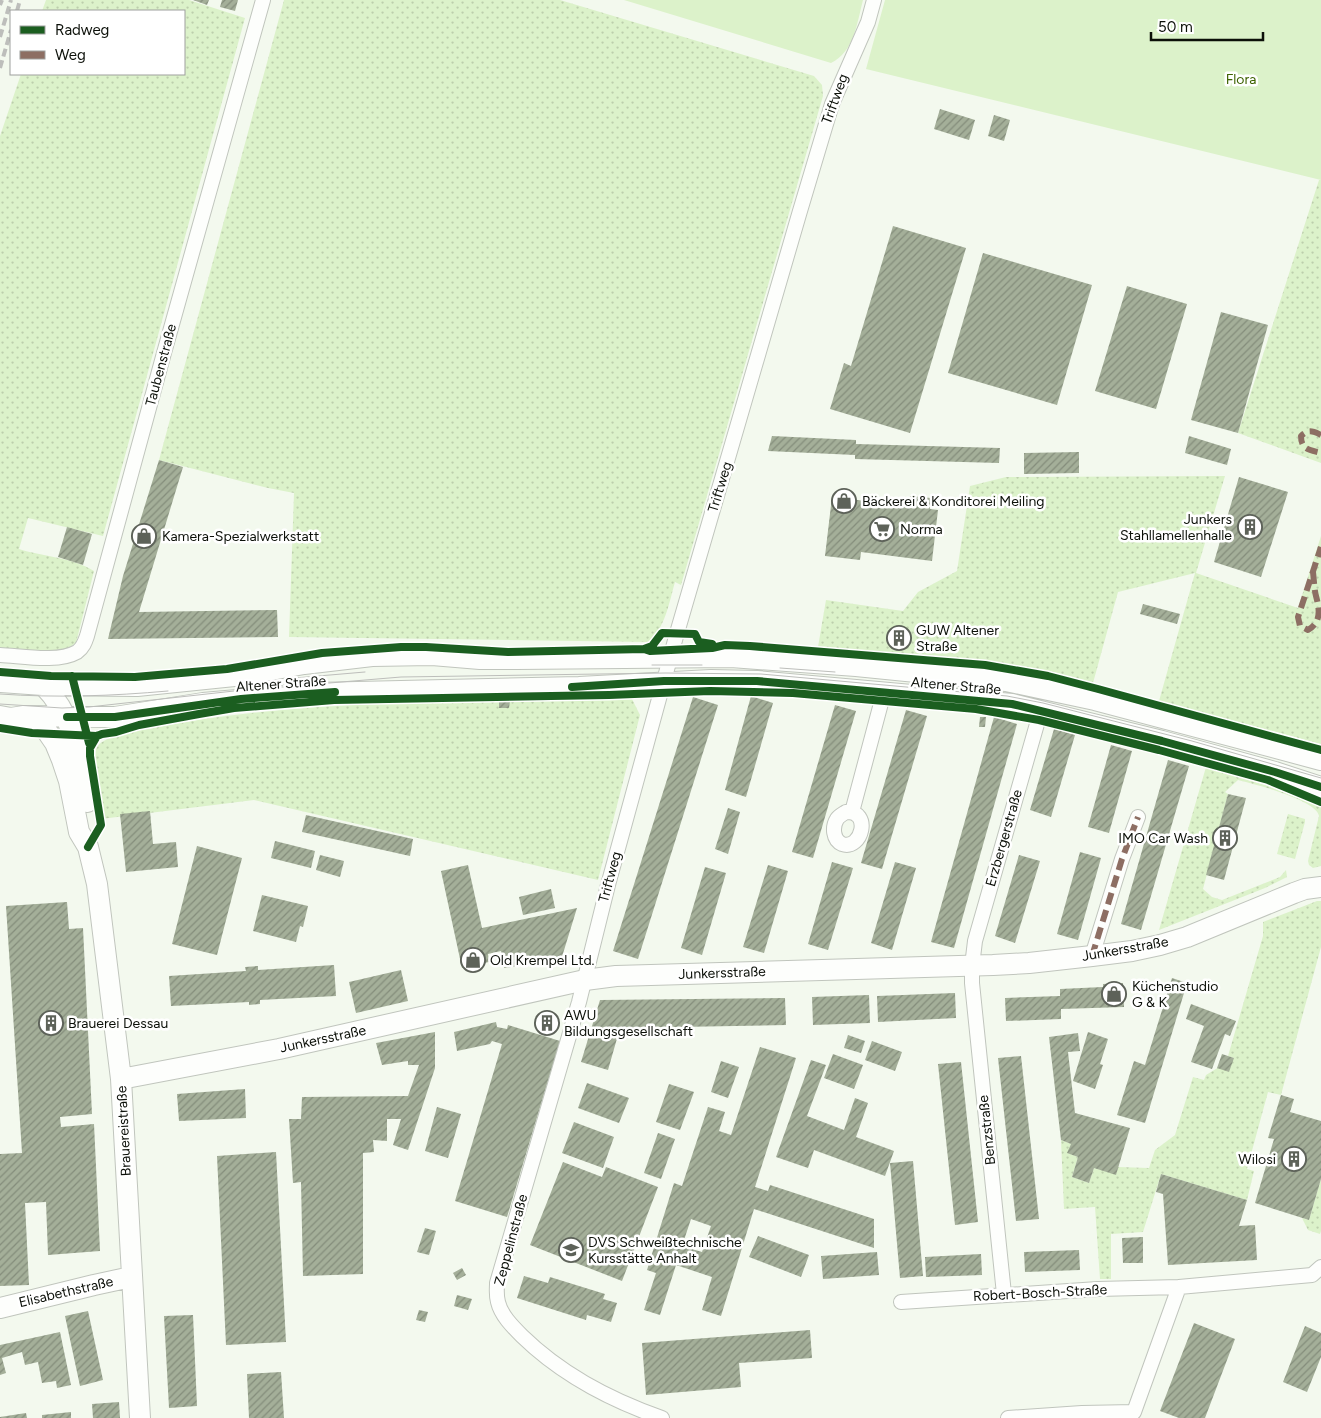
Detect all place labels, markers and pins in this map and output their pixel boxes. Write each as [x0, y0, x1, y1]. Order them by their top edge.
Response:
shop icon: Bäckerei & Konditorei Meiling [831, 488, 857, 514]
place label: Bäckerei & Konditorei Meiling [862, 493, 1044, 510]
place label: Junkers Stahllamellenhalle [1120, 511, 1232, 544]
building icon: Junkers Stahllamellenhalle [1237, 514, 1263, 540]
supermarket icon: Norma [869, 516, 895, 542]
place label: Norma [900, 521, 943, 538]
shop icon: Kamera-Spezialwerkstatt [131, 523, 157, 549]
place label: Kamera-Spezialwerkstatt [162, 528, 319, 545]
place label: GUW Altener Straße [916, 622, 999, 655]
building icon: GUW Altener Straße [886, 625, 912, 651]
building icon: IMO Car Wash [1212, 825, 1238, 851]
place label: IMO Car Wash [1118, 830, 1208, 847]
shop icon: Old Krempel Ltd. [460, 947, 486, 973]
place label: Old Krempel Ltd. [490, 952, 595, 969]
place label: Küchenstudio G & K [1132, 978, 1218, 1011]
shop icon: Küchenstudio G & K [1101, 981, 1127, 1007]
place label: AWU Bildungsgesellschaft [564, 1007, 693, 1040]
building icon: Brauerei Dessau [38, 1010, 64, 1036]
building icon: AWU Bildungsgesellschaft [534, 1010, 560, 1036]
place label: Brauerei Dessau [68, 1015, 168, 1032]
building icon: Wilosi [1281, 1146, 1307, 1172]
place label: Wilosi [1238, 1151, 1276, 1168]
place label: DVS Schweißtechnische Kursstätte Anhalt [588, 1234, 742, 1267]
school or university icon: DVS Schweißtechnische Kursstätte Anhalt [558, 1237, 584, 1263]

